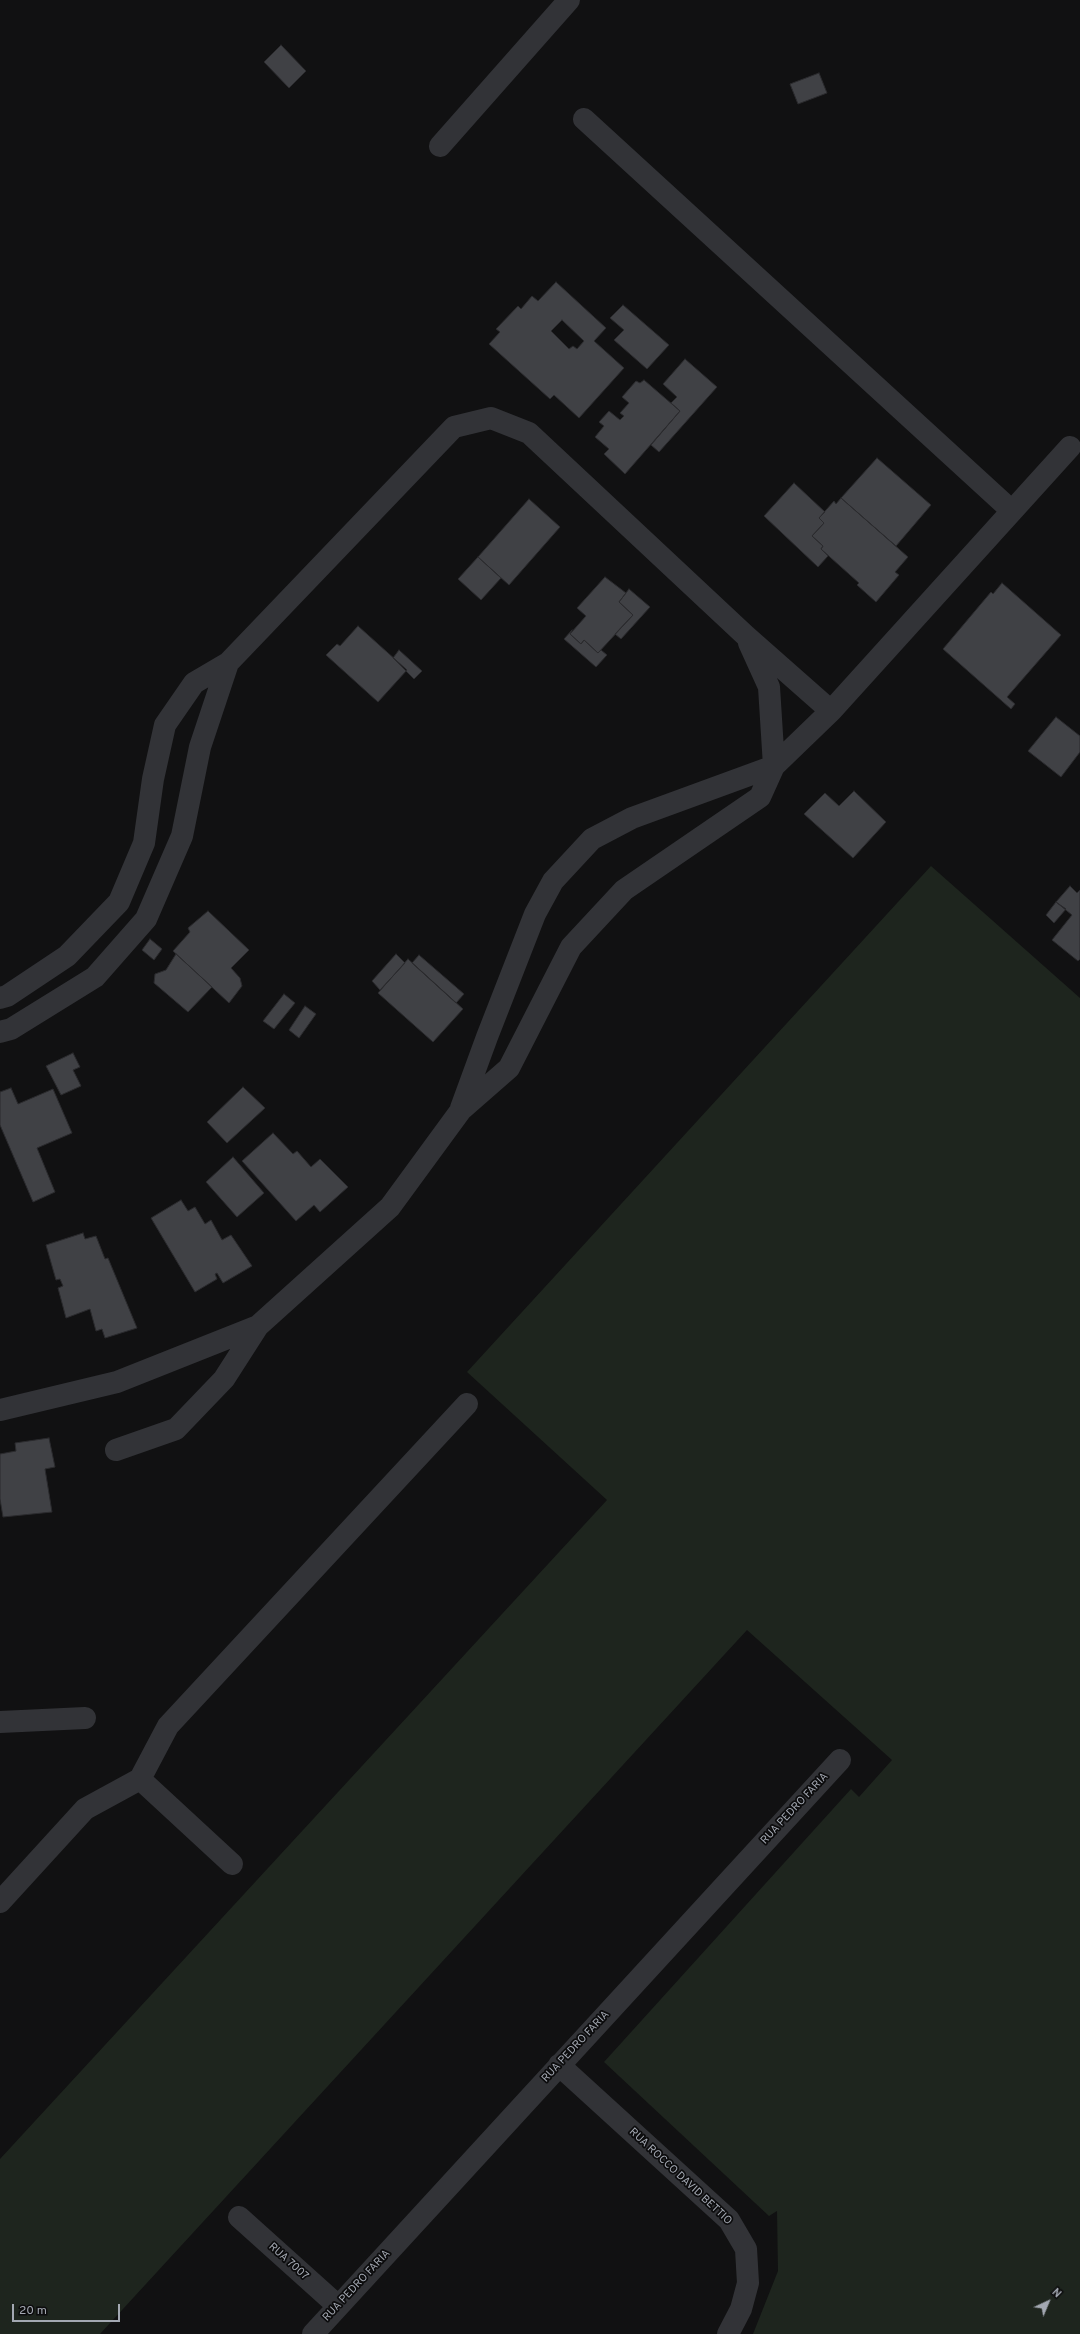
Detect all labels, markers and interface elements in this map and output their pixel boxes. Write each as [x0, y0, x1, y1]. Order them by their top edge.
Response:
street label: RUA PEDRO FARIA [759, 1771, 831, 1847]
street label: RUA PEDRO FARIA [540, 2009, 612, 2085]
street label: RUA ROCCO DAVID BETTIO [626, 2126, 734, 2228]
street label: RUA 7007 [265, 2241, 311, 2283]
street label: RUA PEDRO FARIA [321, 2248, 393, 2324]
north arrow [1028, 2282, 1068, 2322]
text: N [1049, 2286, 1064, 2301]
scale bar [14, 2296, 122, 2322]
text: 20 m [19, 2303, 47, 2319]

